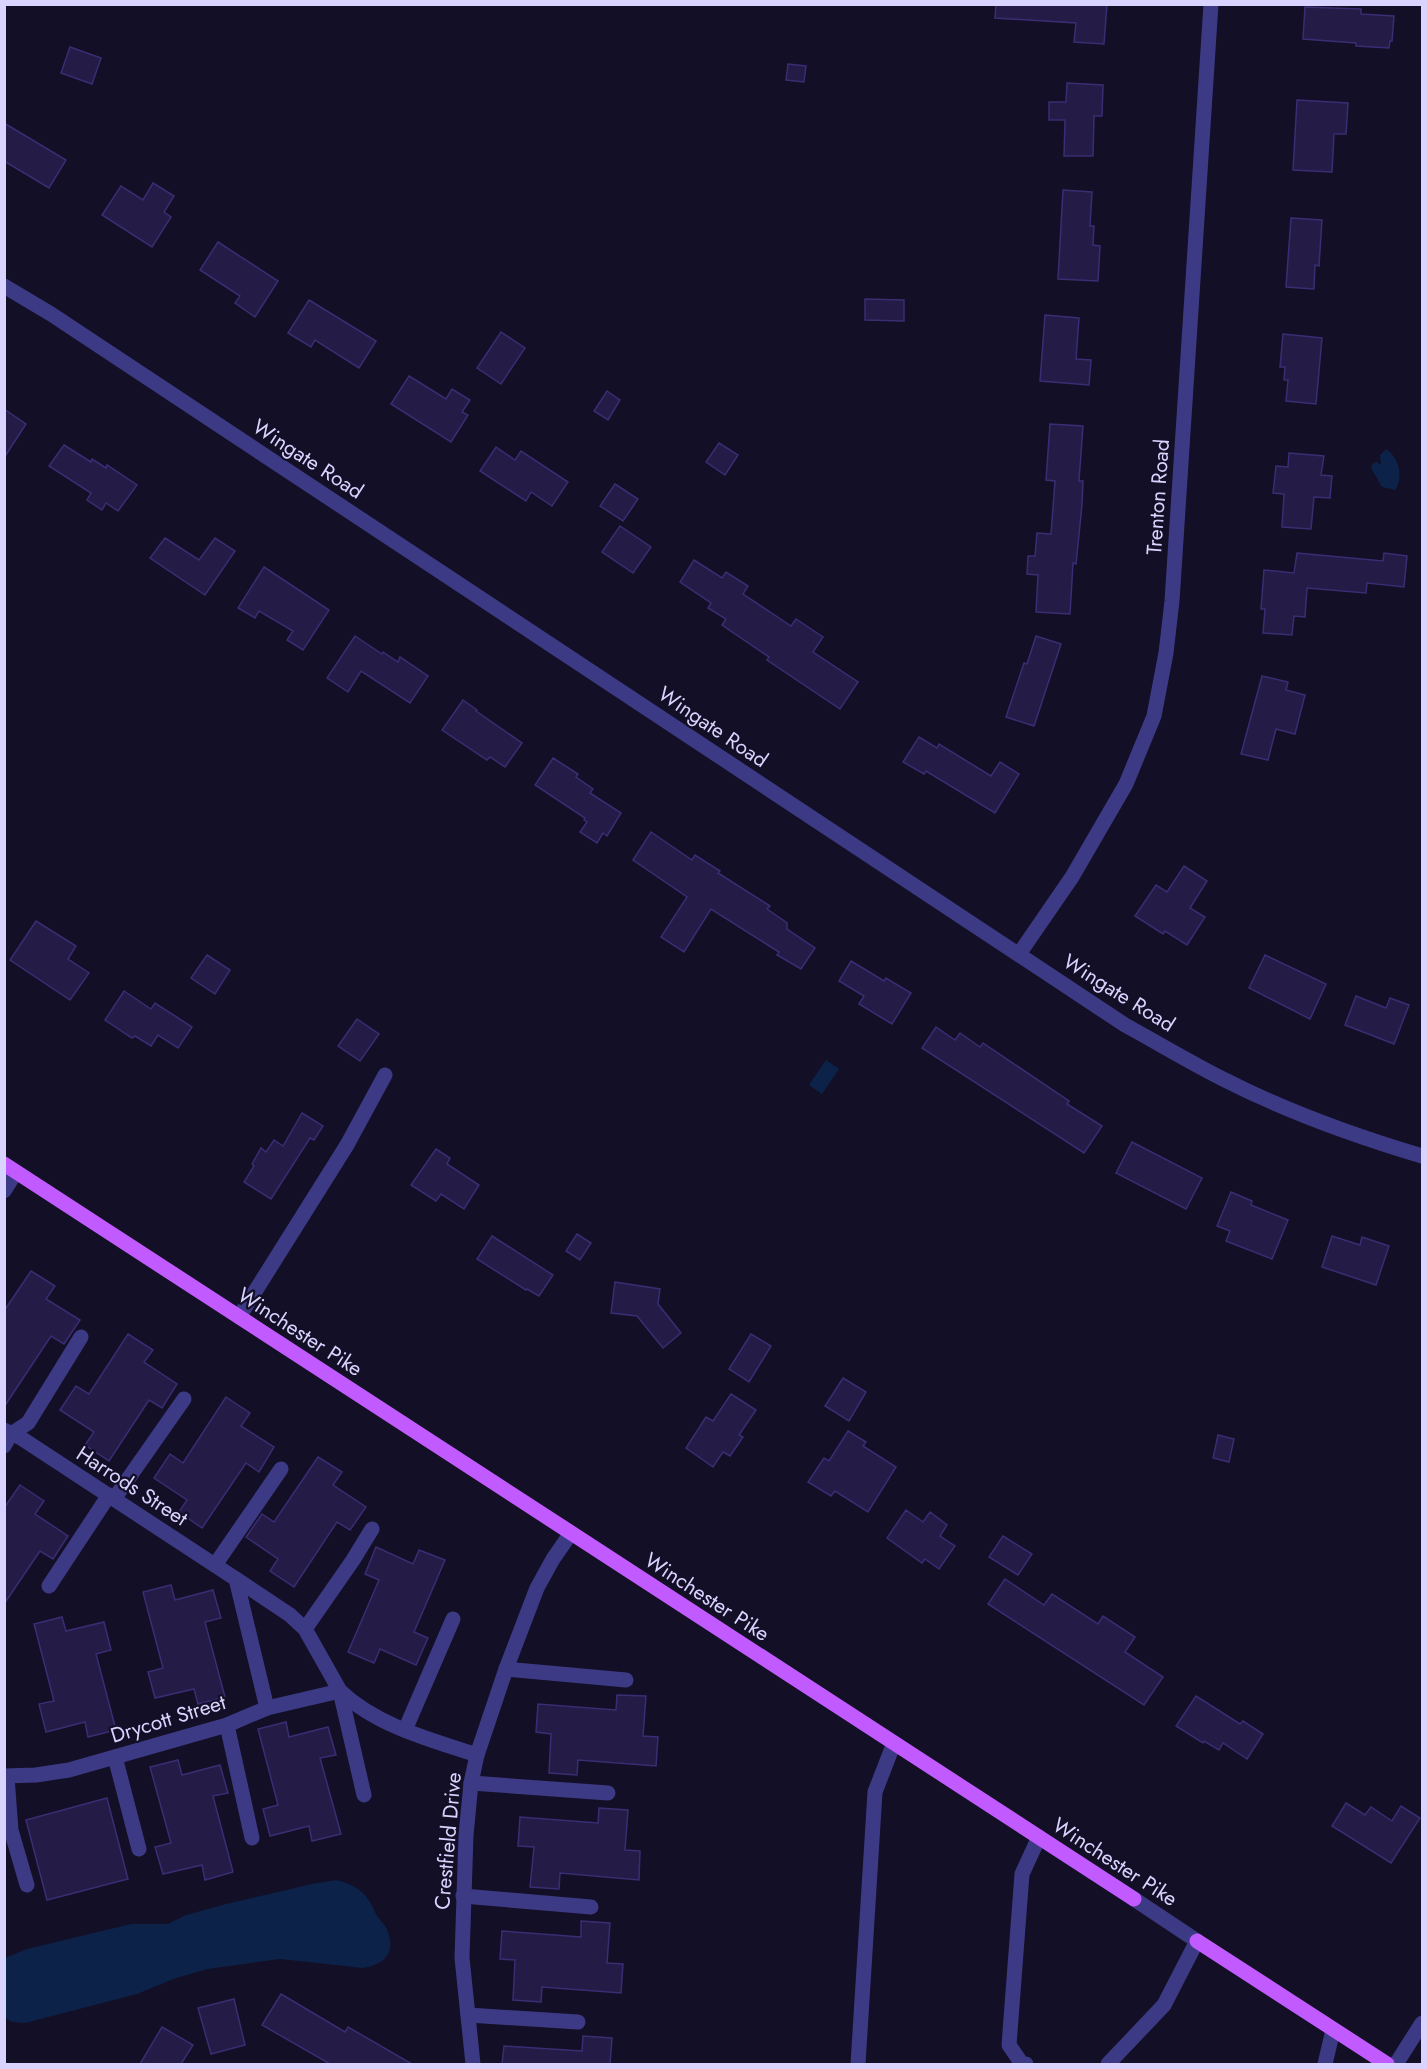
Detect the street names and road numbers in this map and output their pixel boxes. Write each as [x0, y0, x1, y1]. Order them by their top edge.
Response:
street label: Wingate Road [247, 412, 369, 506]
street label: Trenton Road [1139, 438, 1177, 556]
street label: Wingate Road [652, 679, 774, 775]
street label: Wingate Road [1057, 947, 1181, 1039]
street label: Winchester Pike [232, 1280, 369, 1384]
street label: Harrods Street [70, 1439, 194, 1533]
street label: Winchester Pike [639, 1545, 776, 1649]
street label: Drycott Street [107, 1687, 229, 1751]
street label: Crestfield Drive [427, 1771, 469, 1911]
street label: Winchester Pike [1047, 1810, 1184, 1914]

